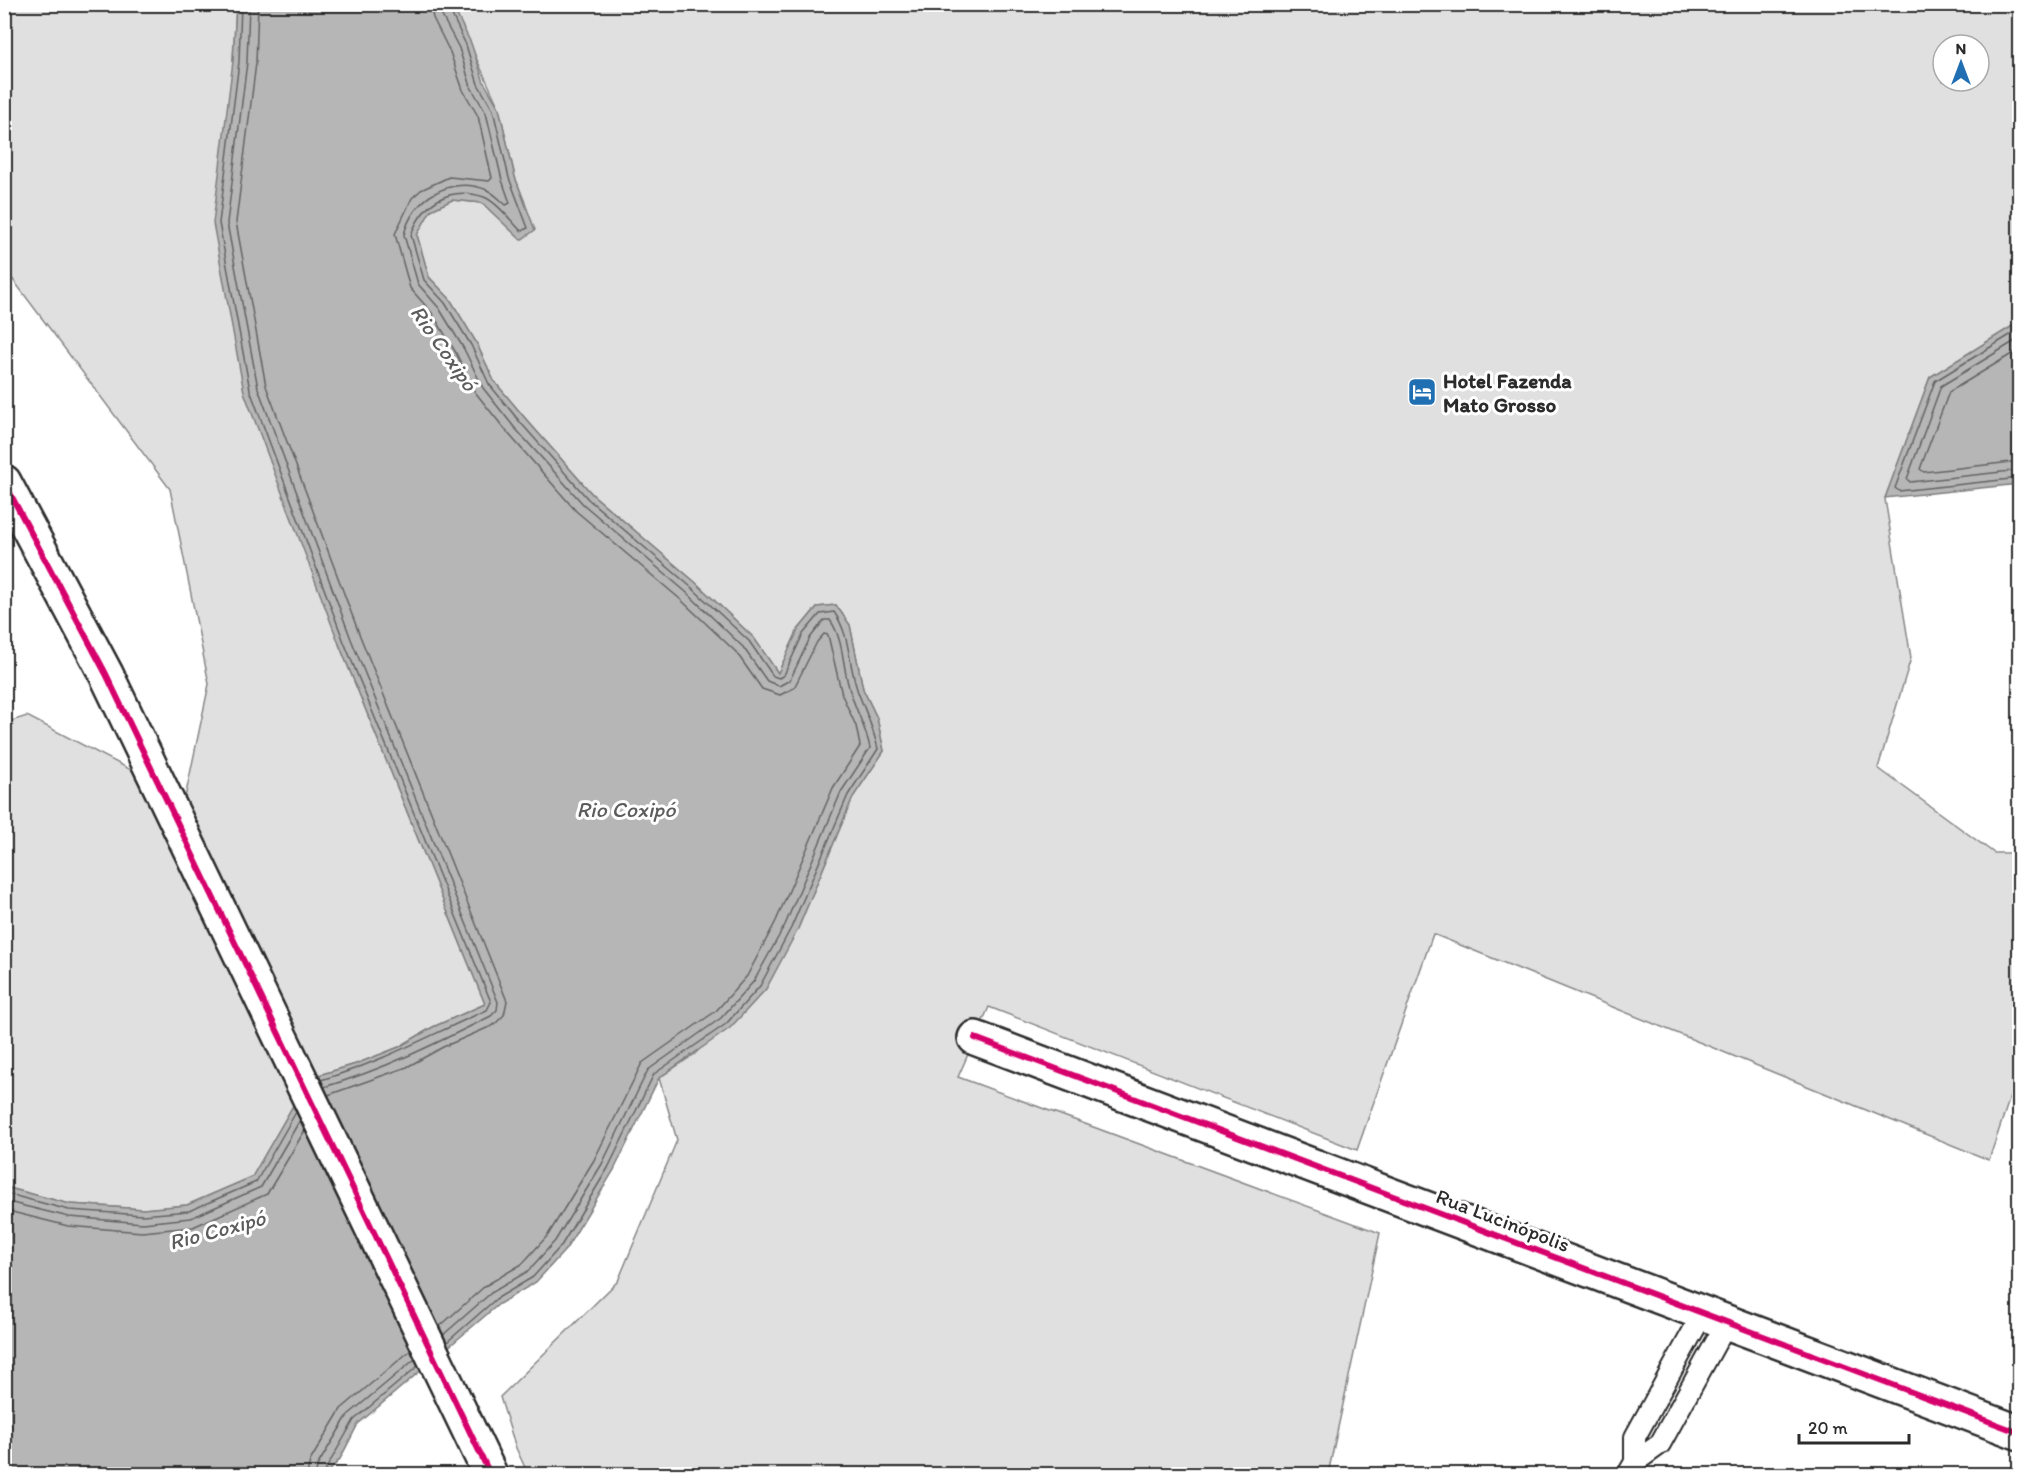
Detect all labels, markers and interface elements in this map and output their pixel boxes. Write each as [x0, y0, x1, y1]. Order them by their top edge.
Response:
north arrow [1931, 33, 1991, 93]
text: N [1956, 39, 1966, 58]
water label: Rio Coxipó [405, 300, 484, 397]
place label: Hotel Fazenda Mato Grosso [1443, 368, 1572, 417]
hotel icon: Hotel Fazenda Mato Grosso [1406, 376, 1438, 408]
water label: Rio Coxipó [576, 796, 676, 823]
street label: Rua Lucinópolis [1433, 1183, 1573, 1257]
water label: Rio Coxipó [166, 1204, 269, 1256]
scale bar [1799, 1407, 1908, 1445]
text: 20 m [1808, 1417, 1848, 1439]

